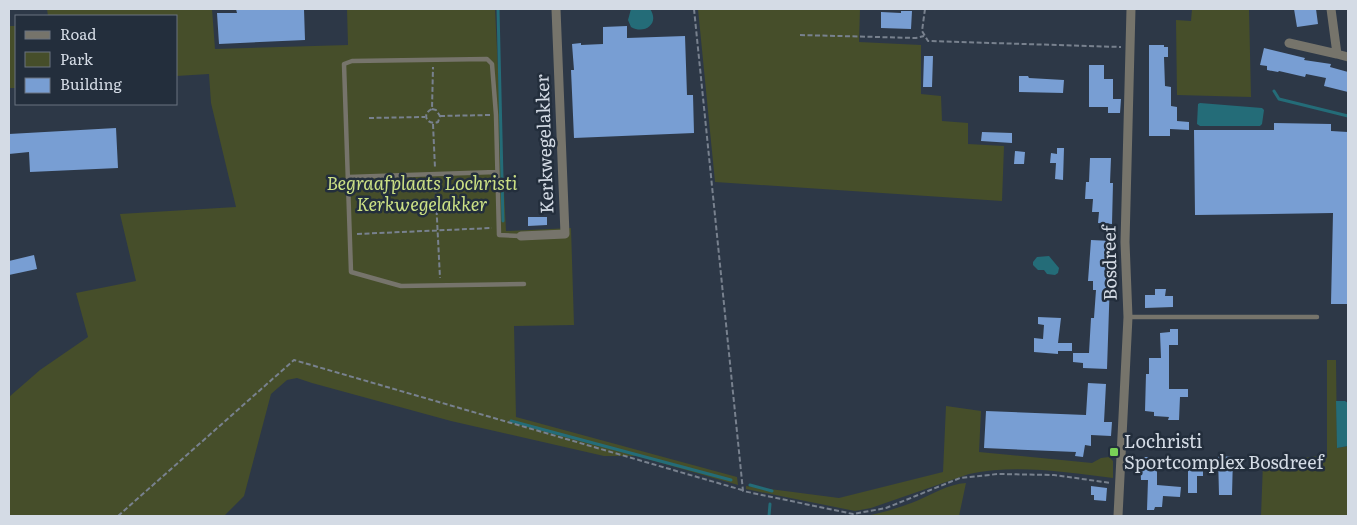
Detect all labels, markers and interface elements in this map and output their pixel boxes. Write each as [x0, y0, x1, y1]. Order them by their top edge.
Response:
legend [15, 15, 178, 105]
text: Road [60, 22, 96, 45]
text: Park [60, 47, 94, 70]
text: Building [60, 72, 122, 95]
street label: Kerkwegelakker [528, 73, 559, 214]
park label: Begraafplaats Lochristi Kerkwegelakker [327, 169, 518, 217]
street label: Bosdreef [1094, 223, 1123, 301]
place label: Lochristi Sportcomplex Bosdreef [1124, 427, 1326, 475]
marker: Lochristi Sportcomplex Bosdreef [1108, 446, 1120, 458]

